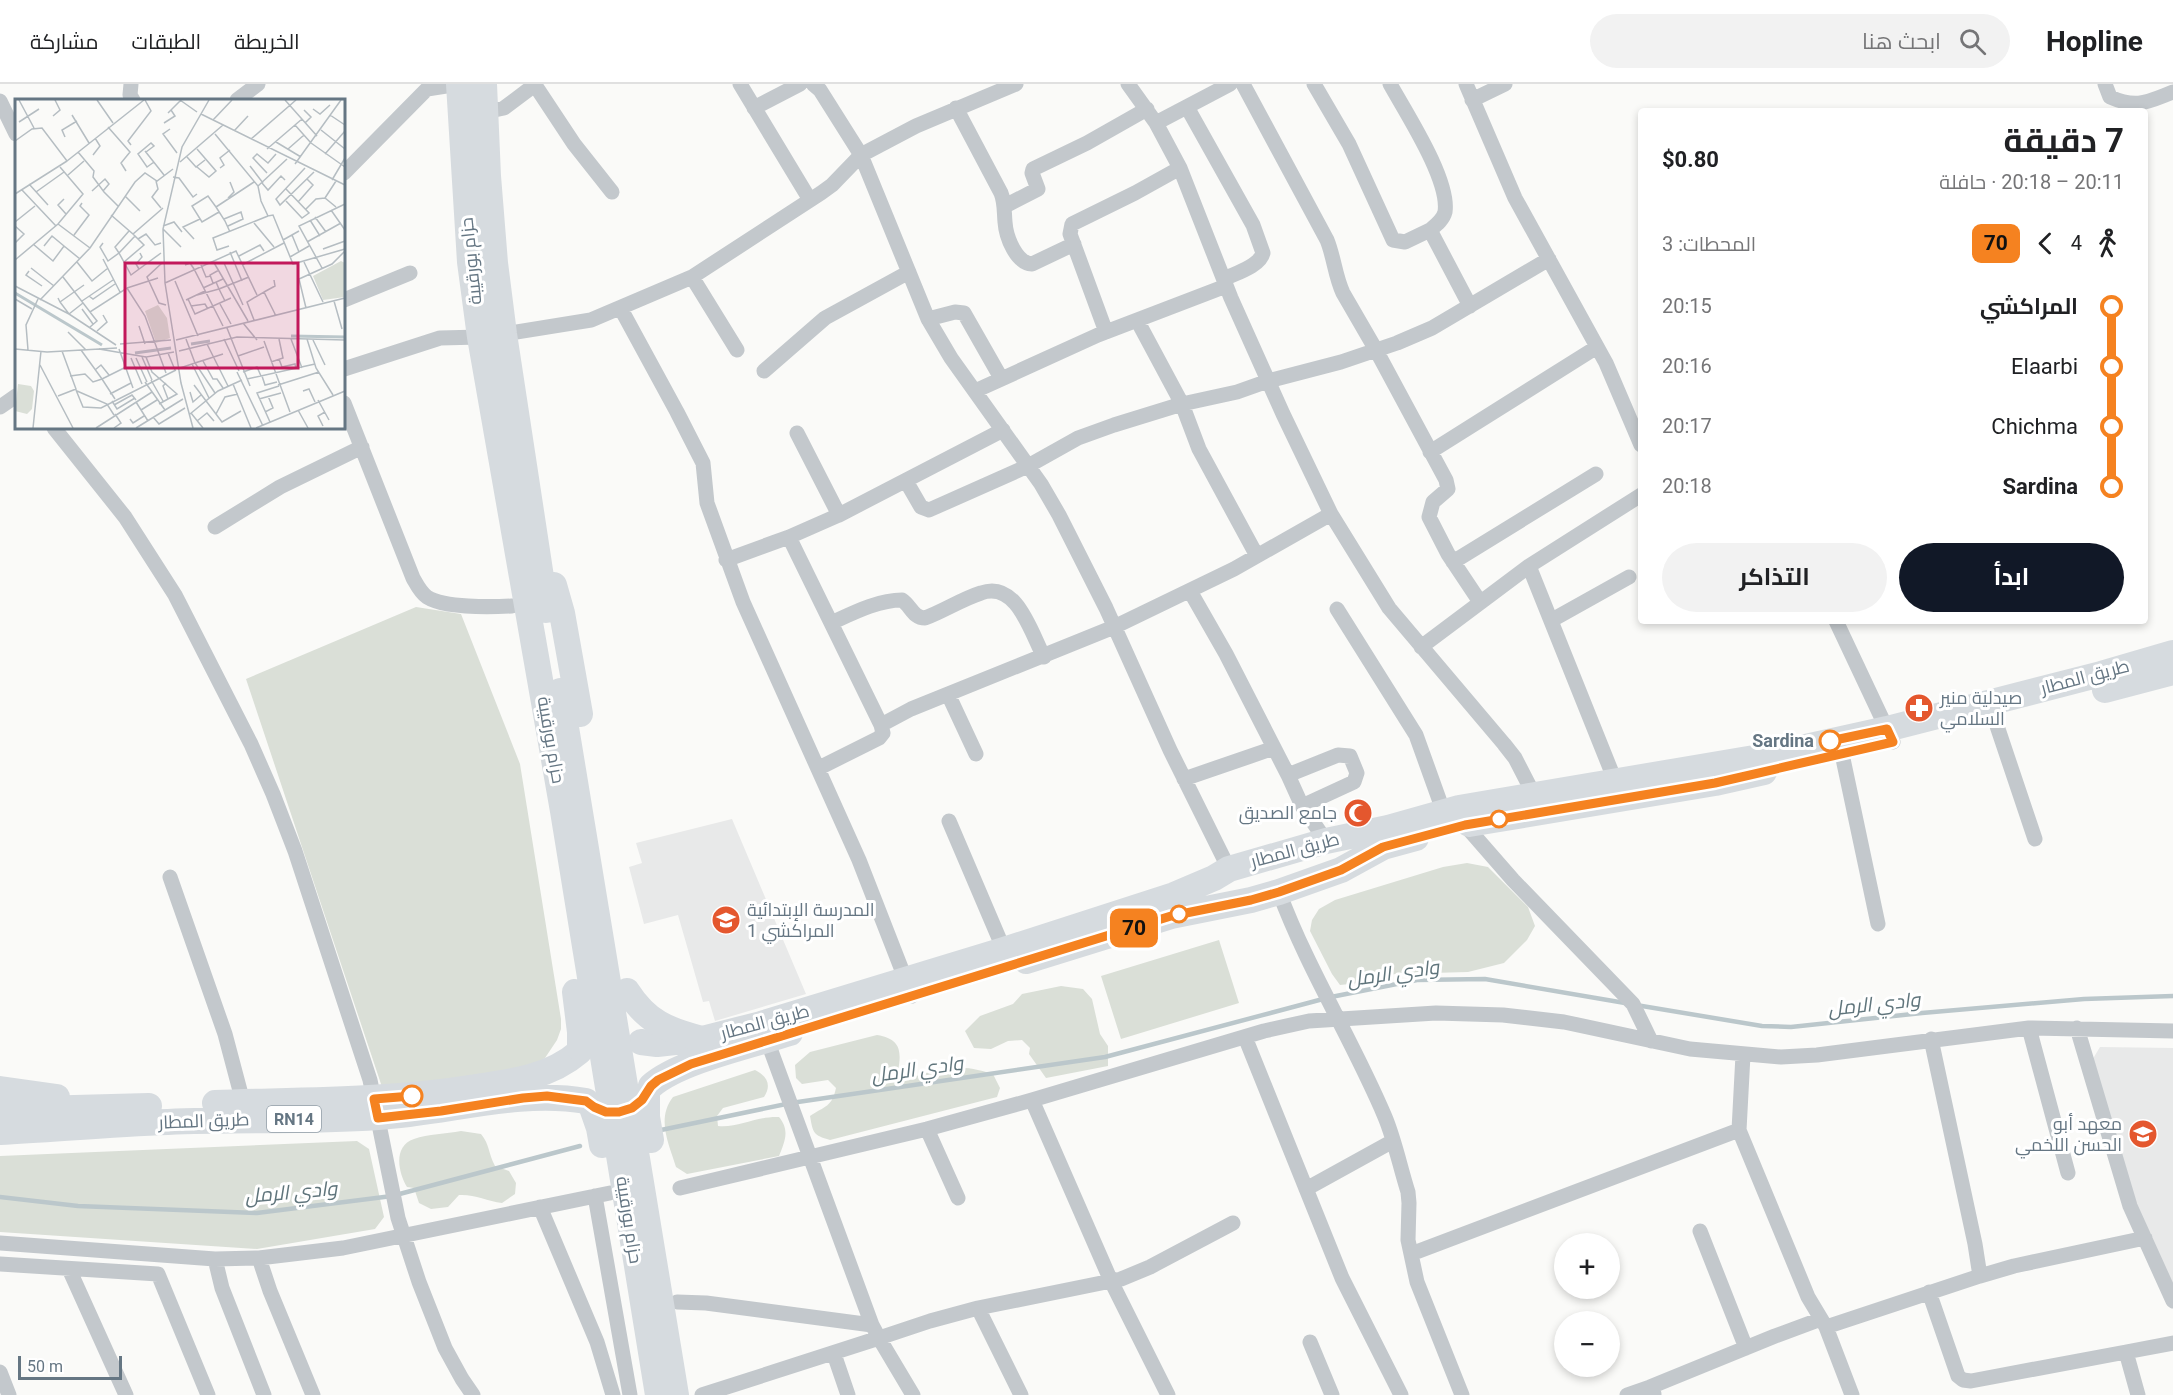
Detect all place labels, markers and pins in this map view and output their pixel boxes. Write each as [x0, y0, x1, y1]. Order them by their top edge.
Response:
place label: صيدلية منير السلامي [1939, 687, 2022, 733]
pharmacy icon: صيدلية منير السلامي [1903, 692, 1935, 724]
place label: Sardina [1752, 730, 1814, 751]
marker: Sardina [1819, 730, 1841, 752]
mosque icon: جامع الصديق [1342, 797, 1374, 829]
place label: جامع الصديق [1239, 802, 1337, 825]
unlabelled marker [1490, 810, 1508, 828]
place label: المدرسة الإبتدائية المراكشي 1 [747, 899, 875, 944]
school or university icon: المدرسة الإبتدائية المراكشي 1 [710, 904, 742, 936]
unlabelled marker [1170, 905, 1188, 923]
unlabelled marker [401, 1085, 423, 1107]
place label: معهد أبو الحسن اللخمي [2015, 1113, 2122, 1159]
school or university icon: معهد أبو الحسن اللخمي [2127, 1118, 2159, 1150]

